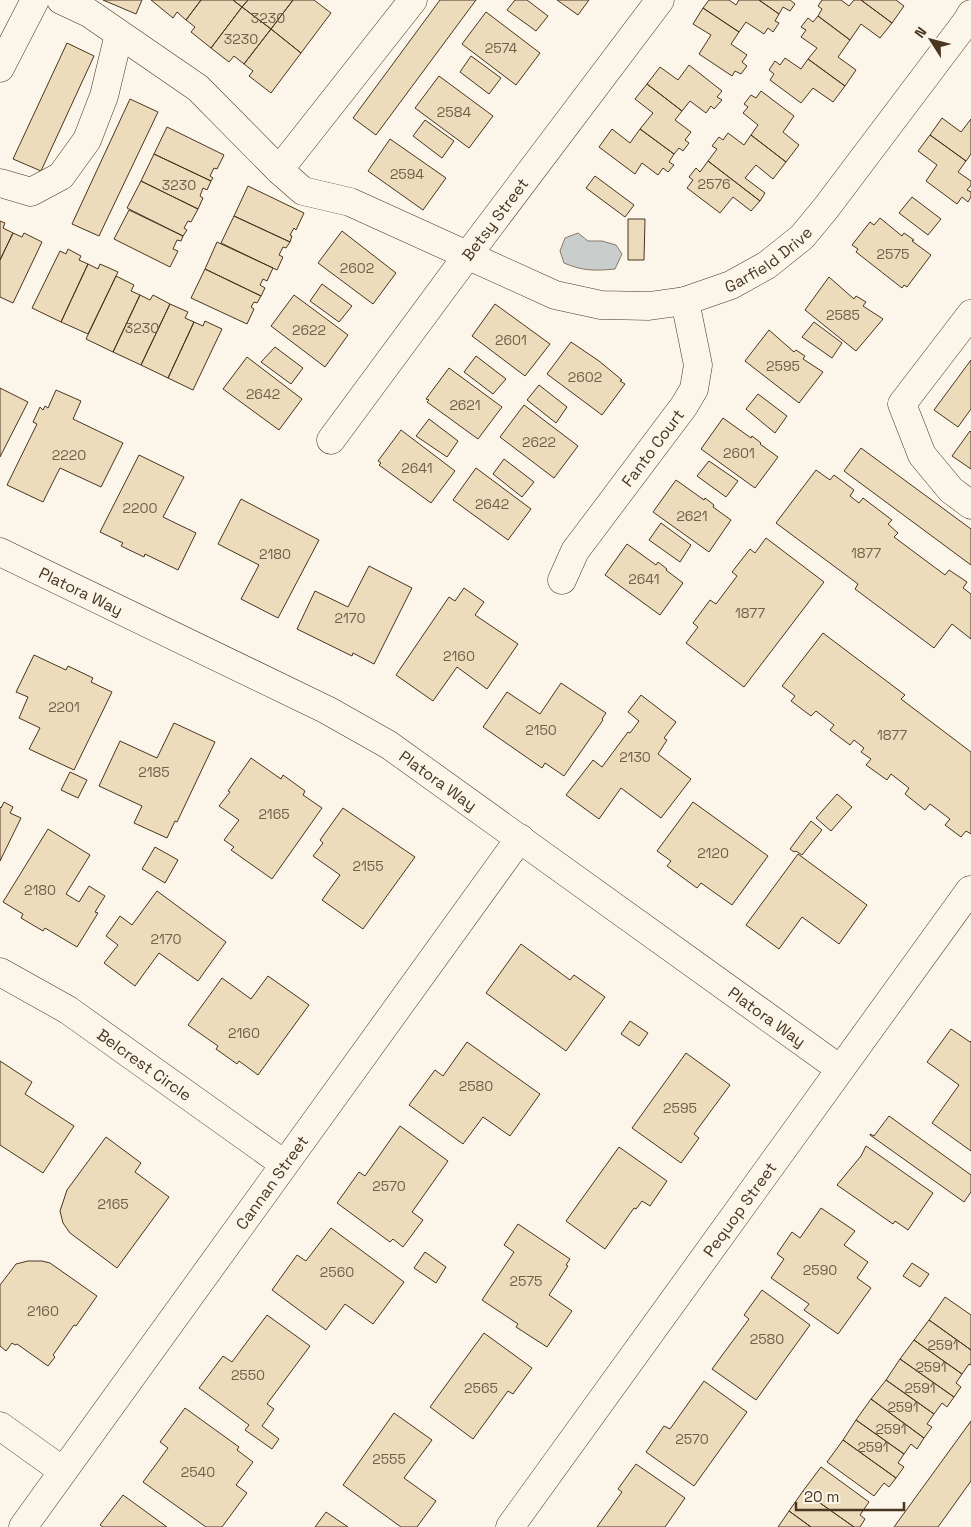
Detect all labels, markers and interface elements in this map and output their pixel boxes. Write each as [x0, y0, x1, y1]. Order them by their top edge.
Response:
house number: 3230 [251, 9, 285, 27]
north arrow [906, 15, 956, 65]
text: N [910, 23, 931, 41]
house number: 3230 [224, 30, 258, 48]
house number: 2574 [485, 39, 517, 57]
house number: 2584 [437, 103, 471, 121]
house number: 2594 [390, 165, 424, 183]
street label: Betsy Street [457, 173, 533, 265]
house number: 2576 [697, 175, 731, 193]
house number: 3230 [162, 176, 196, 194]
street label: Garfield Drive [722, 222, 817, 297]
house number: 2575 [877, 245, 909, 263]
house number: 2602 [340, 259, 374, 277]
house number: 2585 [826, 306, 860, 324]
house number: 3230 [125, 319, 159, 337]
house number: 2622 [292, 321, 326, 339]
house number: 2601 [495, 331, 527, 349]
house number: 2595 [766, 357, 800, 375]
house number: 2602 [568, 368, 602, 386]
house number: 2642 [246, 385, 280, 403]
house number: 2621 [449, 396, 481, 414]
street label: Fanto Court [617, 405, 689, 491]
house number: 2622 [522, 433, 556, 451]
house number: 2601 [723, 444, 755, 462]
house number: 2220 [52, 446, 86, 464]
house number: 2641 [401, 459, 433, 477]
house number: 2642 [475, 495, 509, 513]
house number: 2200 [123, 499, 157, 517]
house number: 2621 [676, 507, 708, 525]
house number: 1877 [851, 544, 881, 562]
house number: 2180 [259, 545, 291, 563]
street label: Platora Way [36, 562, 126, 620]
house number: 2641 [628, 570, 660, 588]
house number: 1877 [735, 604, 765, 622]
house number: 2170 [334, 609, 366, 627]
house number: 2160 [443, 647, 475, 665]
house number: 2201 [48, 698, 80, 716]
house number: 2150 [525, 721, 557, 739]
house number: 1877 [877, 726, 907, 744]
street label: Platora Way [395, 745, 481, 815]
house number: 2130 [619, 748, 651, 766]
house number: 2185 [138, 763, 170, 781]
house number: 2165 [258, 805, 290, 823]
house number: 2120 [697, 844, 729, 862]
house number: 2155 [352, 857, 384, 875]
house number: 2180 [24, 881, 56, 899]
house number: 2170 [150, 930, 182, 948]
street label: Platora Way [724, 982, 810, 1052]
street label: Belcrest Circle [93, 1024, 196, 1106]
house number: 2160 [228, 1024, 260, 1042]
house number: 2580 [459, 1077, 493, 1095]
house number: 2595 [663, 1099, 697, 1117]
street label: Cannan Street [231, 1131, 313, 1234]
street label: Pequop Street [698, 1158, 781, 1261]
house number: 2570 [372, 1177, 406, 1195]
house number: 2165 [97, 1195, 129, 1213]
house number: 2590 [803, 1261, 837, 1279]
house number: 2560 [320, 1263, 354, 1281]
house number: 2575 [510, 1272, 542, 1290]
house number: 2160 [27, 1302, 59, 1320]
house number: 2580 [750, 1330, 784, 1348]
house number: 2591 [927, 1336, 959, 1354]
house number: 2591 [915, 1358, 947, 1376]
house number: 2550 [231, 1366, 265, 1384]
house number: 2565 [464, 1379, 498, 1397]
house number: 2591 [904, 1379, 936, 1397]
house number: 2591 [887, 1398, 919, 1416]
house number: 2591 [875, 1420, 907, 1438]
house number: 2570 [675, 1430, 709, 1448]
house number: 2591 [857, 1438, 889, 1456]
house number: 2555 [372, 1450, 406, 1468]
house number: 2540 [181, 1463, 215, 1481]
scale bar [796, 1480, 904, 1512]
text: 20 m [804, 1487, 839, 1506]

